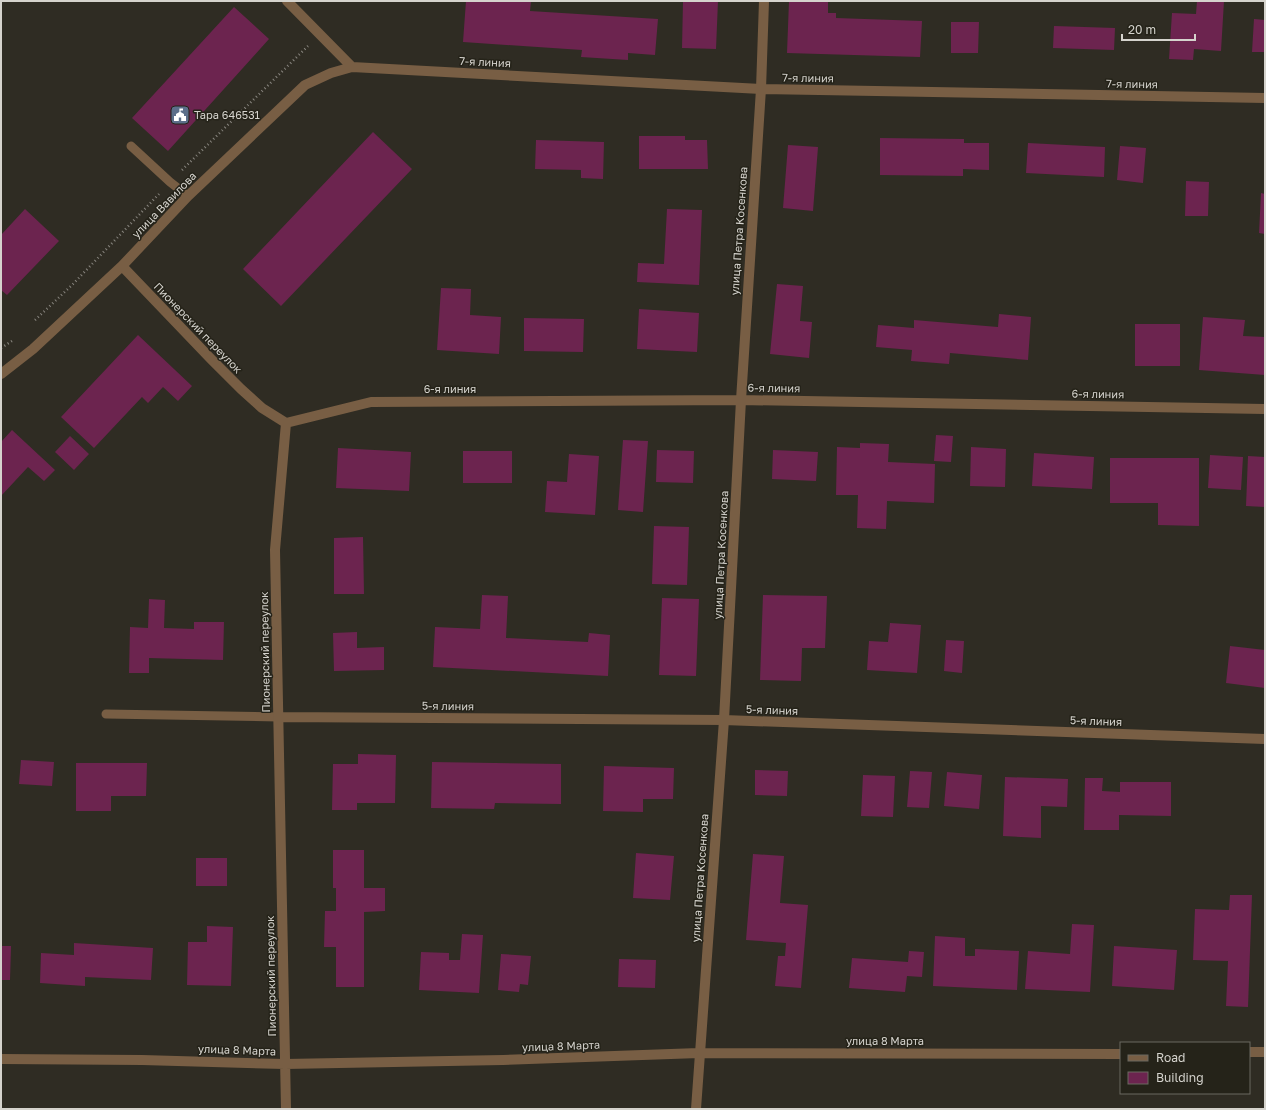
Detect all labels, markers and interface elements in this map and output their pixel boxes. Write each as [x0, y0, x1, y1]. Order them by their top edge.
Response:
scale bar [1122, 16, 1195, 42]
text: 20 m [1128, 22, 1156, 37]
street label: 7-я линия [459, 54, 511, 69]
street label: 7-я линия [782, 71, 834, 84]
street label: 7-я линия [1106, 77, 1158, 90]
public building icon: Тара 646531 [169, 104, 191, 126]
place label: Тара 646531 [194, 108, 260, 121]
street label: улица Петра Косенкова [728, 166, 749, 296]
street label: улица Вавилова [129, 169, 199, 240]
street label: Пионерский переулок [152, 280, 246, 376]
street label: 6-я линия [748, 381, 800, 394]
street label: 6-я линия [424, 382, 476, 395]
street label: 6-я линия [1072, 387, 1124, 400]
street label: улица Петра Косенкова [711, 490, 730, 620]
street label: Пионерский переулок [257, 591, 272, 713]
street label: 5-я линия [422, 699, 474, 712]
street label: 5-я линия [746, 702, 798, 717]
street label: 5-я линия [1070, 713, 1122, 728]
street label: улица Петра Косенкова [689, 813, 710, 943]
street label: Пионерский переулок [263, 915, 278, 1037]
street label: улица 8 Марта [846, 1034, 924, 1047]
street label: улица 8 Марта [522, 1038, 600, 1053]
street label: улица 8 Марта [198, 1042, 276, 1057]
legend [1120, 1042, 1250, 1094]
text: Road [1156, 1050, 1185, 1065]
text: Building [1156, 1070, 1204, 1085]

